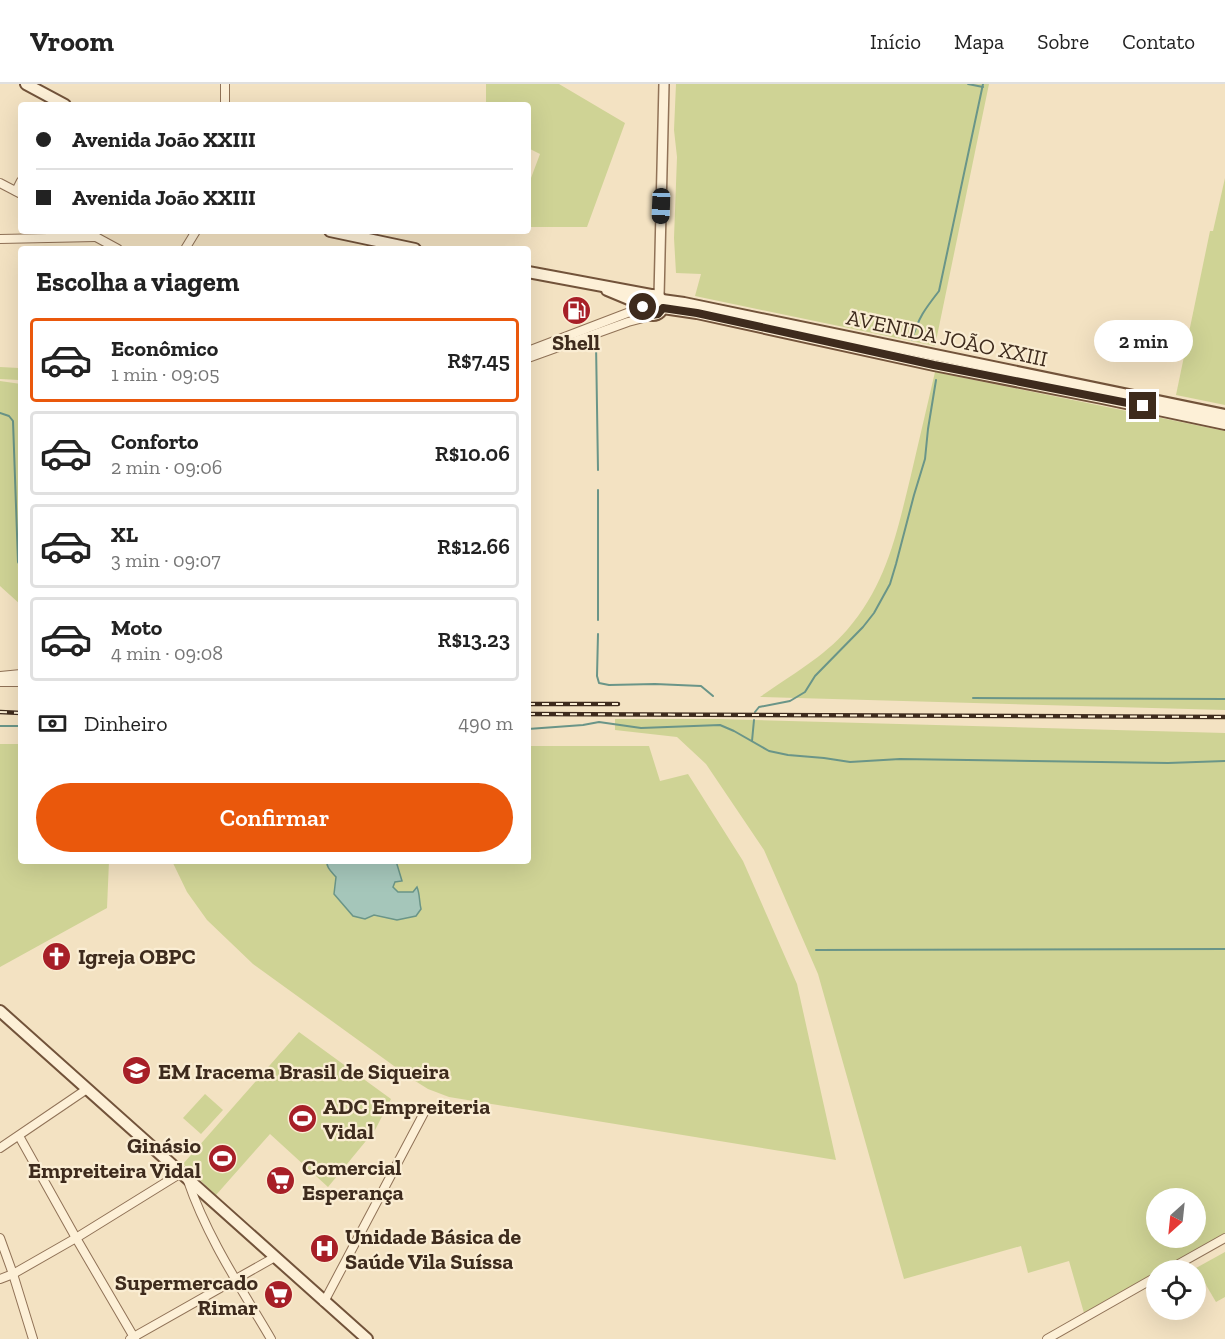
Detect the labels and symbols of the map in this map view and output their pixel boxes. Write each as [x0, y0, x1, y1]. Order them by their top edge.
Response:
car [651, 188, 671, 224]
route start [629, 293, 656, 320]
fuel station icon: Shell [560, 294, 592, 326]
street label: AVENIDA JOÃO XXIII [844, 303, 1050, 373]
callout: 2 min [1094, 319, 1192, 361]
place label: Shell [552, 329, 600, 356]
route end [1129, 392, 1156, 419]
church icon: Igreja OBPC [41, 940, 73, 972]
place label: Igreja OBPC [78, 943, 196, 970]
school or university icon: EM Iracema Brasil de Siqueira [121, 1055, 153, 1087]
place label: EM Iracema Brasil de Siqueira [158, 1058, 450, 1085]
place label: ADC Empreiteria Vidal [323, 1093, 490, 1145]
sports icon: ADC Empreiteria Vidal [286, 1103, 318, 1135]
place label: Ginásio Empreiteira Vidal [28, 1132, 201, 1184]
sports icon: Ginásio Empreiteira Vidal [206, 1142, 238, 1174]
place label: Comercial Esperança [302, 1154, 404, 1206]
supermarket icon: Comercial Esperança [265, 1164, 297, 1196]
north arrow [1146, 1188, 1206, 1248]
place label: Unidade Básica de Saúde Vila Suíssa [345, 1223, 521, 1275]
hospital icon: Unidade Básica de Saúde Vila Suíssa [308, 1233, 340, 1265]
place label: Supermercado Rimar [115, 1269, 258, 1321]
supermarket icon: Supermercado Rimar [263, 1279, 295, 1311]

